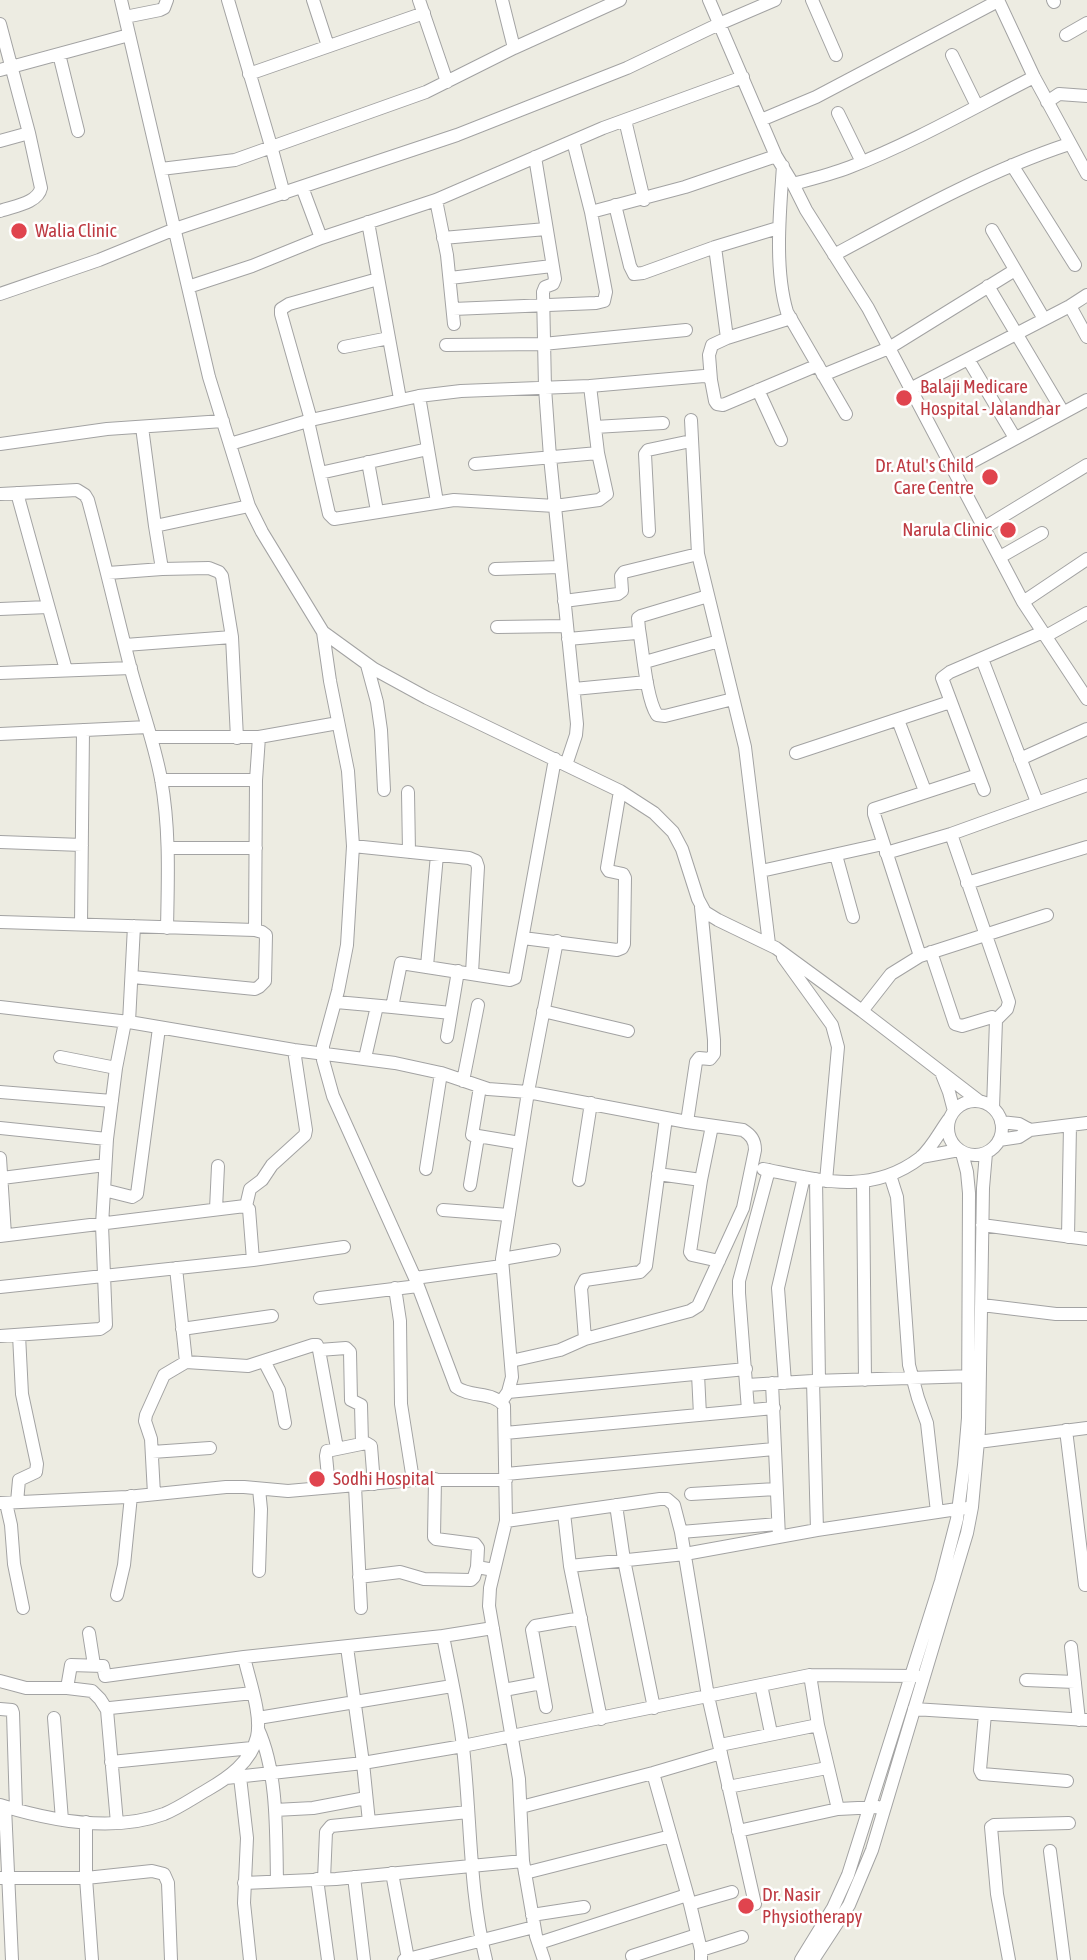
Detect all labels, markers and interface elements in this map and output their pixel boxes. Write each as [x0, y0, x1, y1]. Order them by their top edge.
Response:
place label: Walia Clinic [35, 220, 116, 242]
marker: Walia Clinic [9, 221, 29, 241]
place label: Balaji Medicare Hospital - Jalandhar [920, 376, 1060, 420]
marker: Balaji Medicare Hospital - Jalandhar [894, 388, 914, 408]
place label: Dr. Atul's Child Care Centre [875, 455, 974, 499]
marker: Dr. Atul's Child Care Centre [980, 467, 1000, 487]
place label: Narula Clinic [902, 519, 992, 541]
marker: Narula Clinic [998, 520, 1018, 540]
place label: Sodhi Hospital [333, 1468, 434, 1490]
marker: Sodhi Hospital [307, 1469, 327, 1489]
place label: Dr. Nasir Physiotherapy [762, 1884, 862, 1928]
marker: Dr. Nasir Physiotherapy [736, 1896, 756, 1916]

